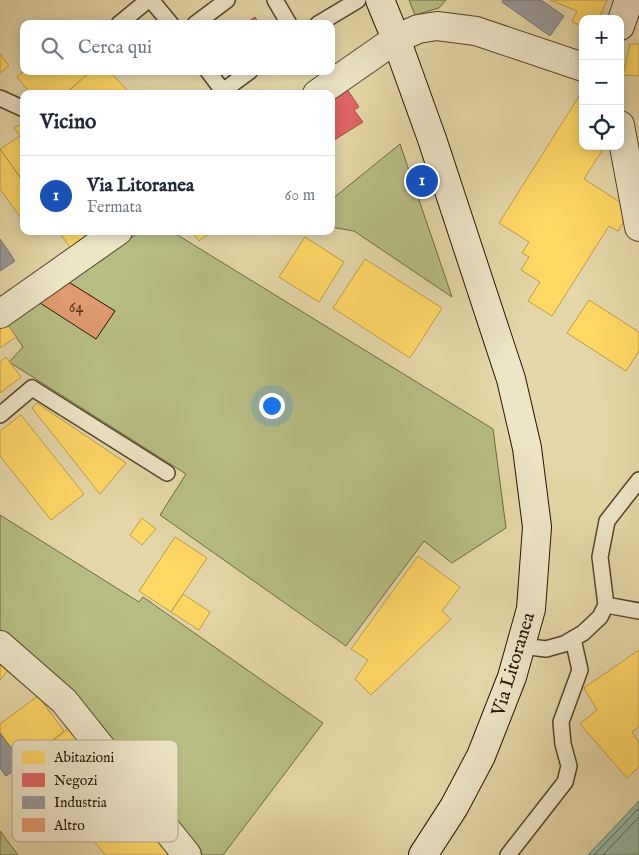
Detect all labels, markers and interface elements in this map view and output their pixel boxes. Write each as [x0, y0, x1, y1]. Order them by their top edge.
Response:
map controls [579, 15, 624, 150]
button: + [579, 15, 624, 60]
search box [20, 20, 335, 75]
icon: search [38, 34, 66, 62]
text: Cerca qui [78, 36, 152, 60]
button: − [579, 60, 624, 105]
button: locate [579, 105, 624, 150]
text: Vicino [40, 109, 96, 136]
pin: 1 [406, 162, 438, 200]
text: Via Litoranea [87, 174, 194, 198]
text: 1 [53, 186, 59, 206]
text: 60 m [285, 186, 315, 206]
text: Fermata [87, 198, 142, 218]
house number: 64 [69, 298, 83, 318]
your location [259, 393, 285, 419]
street label: Via Litoranea [486, 609, 541, 720]
legend [12, 740, 178, 842]
text: Abitazioni [53, 749, 115, 767]
text: Negozi [54, 772, 98, 790]
text: Industria [54, 794, 108, 812]
text: Altro [53, 817, 85, 835]

